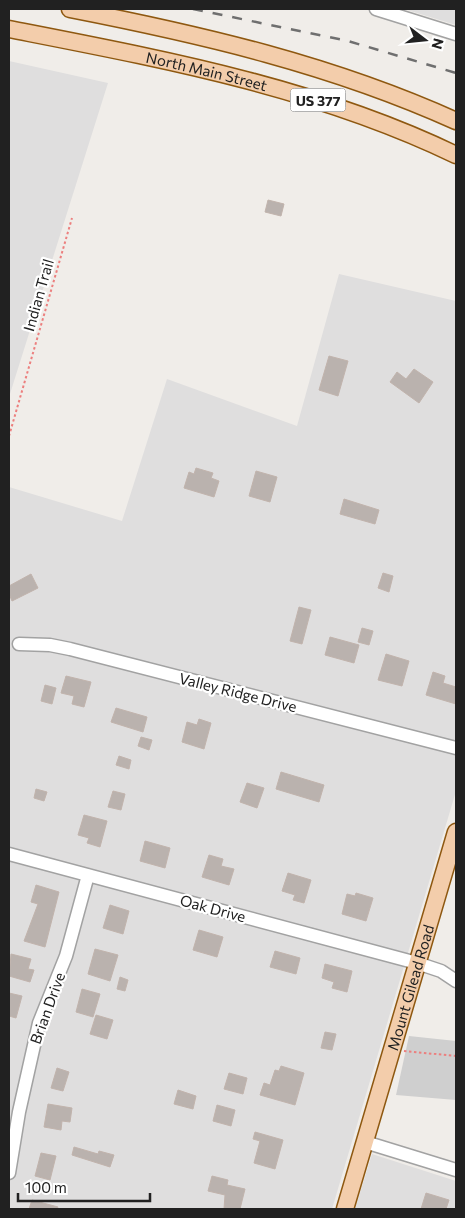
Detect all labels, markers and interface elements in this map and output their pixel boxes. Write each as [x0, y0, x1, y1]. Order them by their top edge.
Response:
north arrow [400, 15, 450, 65]
text: N [428, 36, 448, 51]
street label: North Main Street [144, 48, 269, 94]
road number: US 377 [290, 88, 346, 112]
street label: Indian Trail [19, 257, 57, 333]
street label: Valley Ridge Drive [177, 669, 299, 715]
street label: Oak Drive [178, 891, 248, 925]
street label: Mount Gilead Road [383, 922, 437, 1052]
street label: Brian Drive [26, 970, 68, 1046]
scale bar [18, 1170, 150, 1202]
text: 100 m [25, 1178, 67, 1196]

